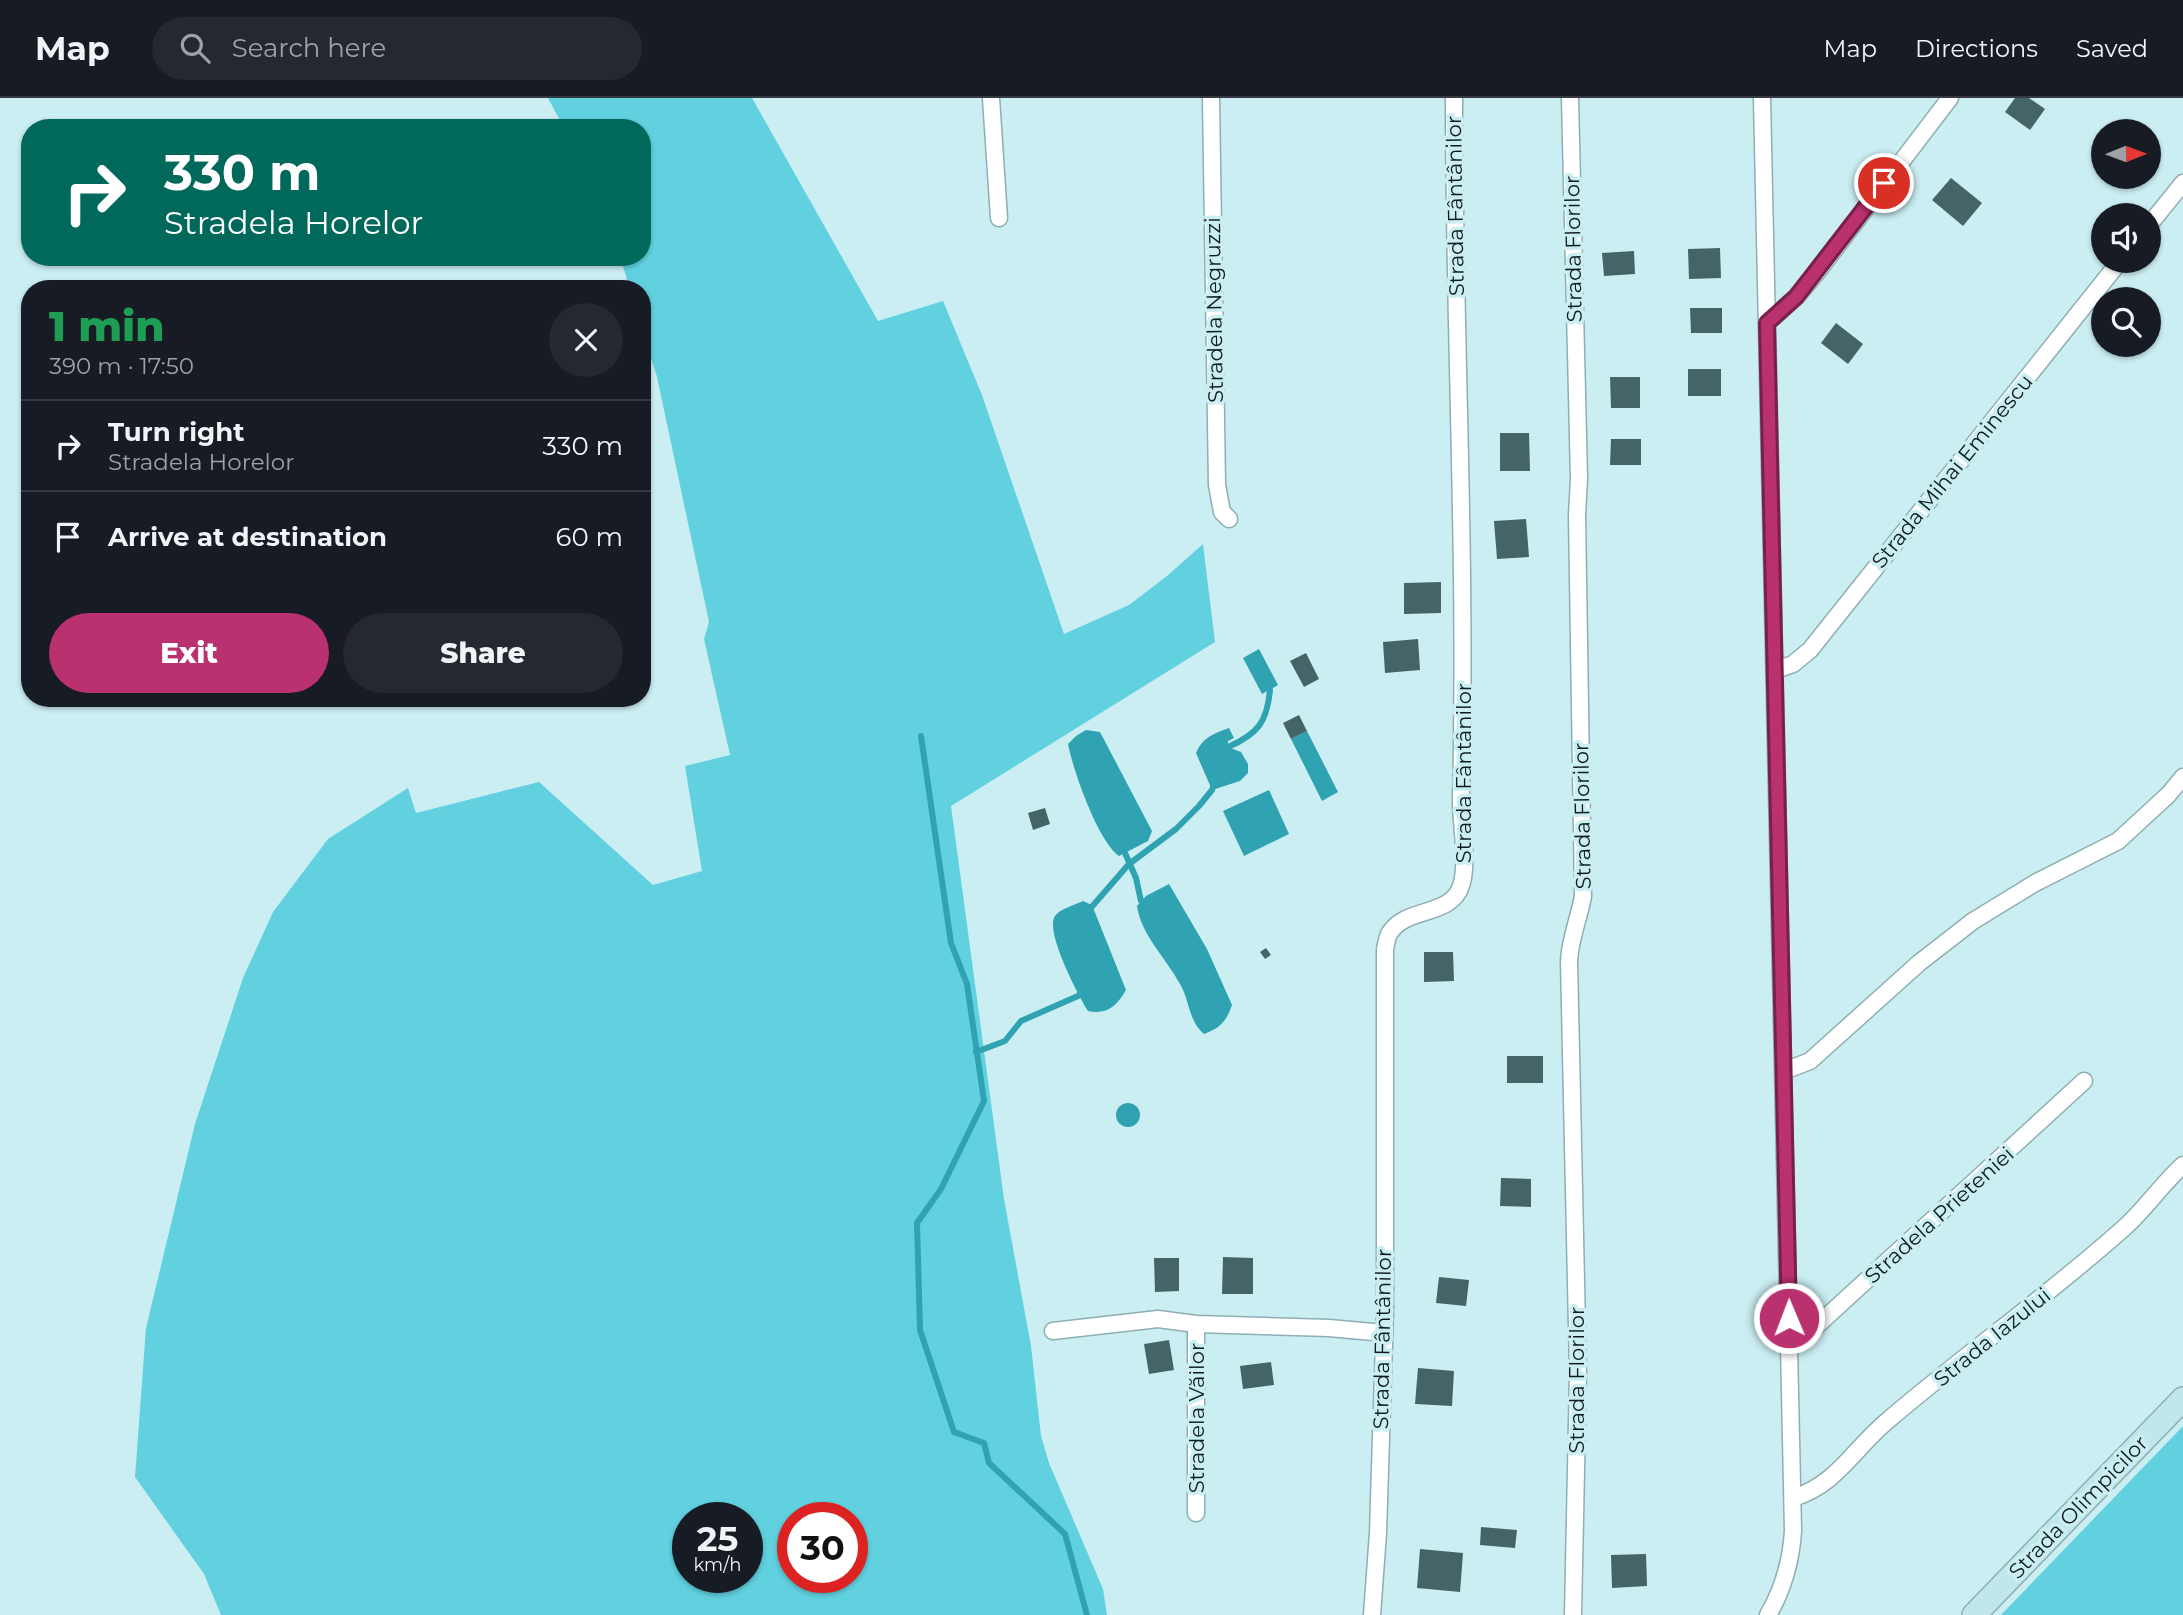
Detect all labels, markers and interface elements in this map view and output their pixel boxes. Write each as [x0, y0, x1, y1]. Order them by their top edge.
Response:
search box [152, 17, 642, 80]
text: Map [35, 28, 110, 68]
icon: search [176, 29, 214, 67]
text: Search here [232, 32, 386, 64]
text: Map [1824, 34, 1877, 63]
text: Directions [1915, 34, 2038, 63]
text: Saved [2076, 34, 2148, 63]
street label: Strada Fântânilor [1441, 116, 1469, 296]
north arrow [2091, 119, 2161, 189]
map controls [2091, 119, 2161, 357]
text: 330 m [164, 143, 320, 202]
icon: right [49, 147, 140, 238]
pin [1854, 153, 1914, 213]
icon: arrive [1865, 164, 1903, 202]
street label: Strada Florilor [1559, 175, 1587, 323]
text: Stradela Horelor [164, 203, 423, 242]
button: sound [2091, 203, 2161, 273]
street label: Stradela Negruzzi [1200, 217, 1228, 403]
button: search [2091, 287, 2161, 357]
text: 1 min [49, 300, 165, 352]
button: close [549, 303, 623, 377]
text: 390 m · 17:50 [49, 352, 194, 380]
street label: Strada Mihai Eminescu [1866, 369, 2038, 573]
text: Turn right [108, 416, 244, 448]
icon: right [49, 427, 87, 465]
text: 330 m [542, 430, 623, 462]
text: Stradela Horelor [108, 448, 294, 476]
icon: arrive [49, 518, 87, 556]
text: Arrive at destination [108, 521, 387, 553]
text: 60 m [556, 521, 623, 553]
button: Exit [49, 613, 329, 693]
button: Share [343, 613, 623, 693]
street label: Strada Fântânilor [1451, 683, 1476, 863]
street label: Strada Florilor [1568, 742, 1596, 890]
street label: Stradela Prieteniei [1859, 1141, 2019, 1289]
street label: Strada Fântânilor [1368, 1249, 1396, 1429]
position arrow [1752, 1281, 1826, 1355]
street label: Strada Iazului [1929, 1282, 2055, 1392]
street label: Strada Florilor [1564, 1307, 1589, 1453]
street label: Stradela Văilor [1184, 1343, 1209, 1493]
street label: Strada Olimpicilor [2003, 1430, 2153, 1584]
speed limit sign: 30 [777, 1502, 868, 1593]
text: 25 [697, 1517, 738, 1560]
text: km/h [693, 1554, 742, 1576]

